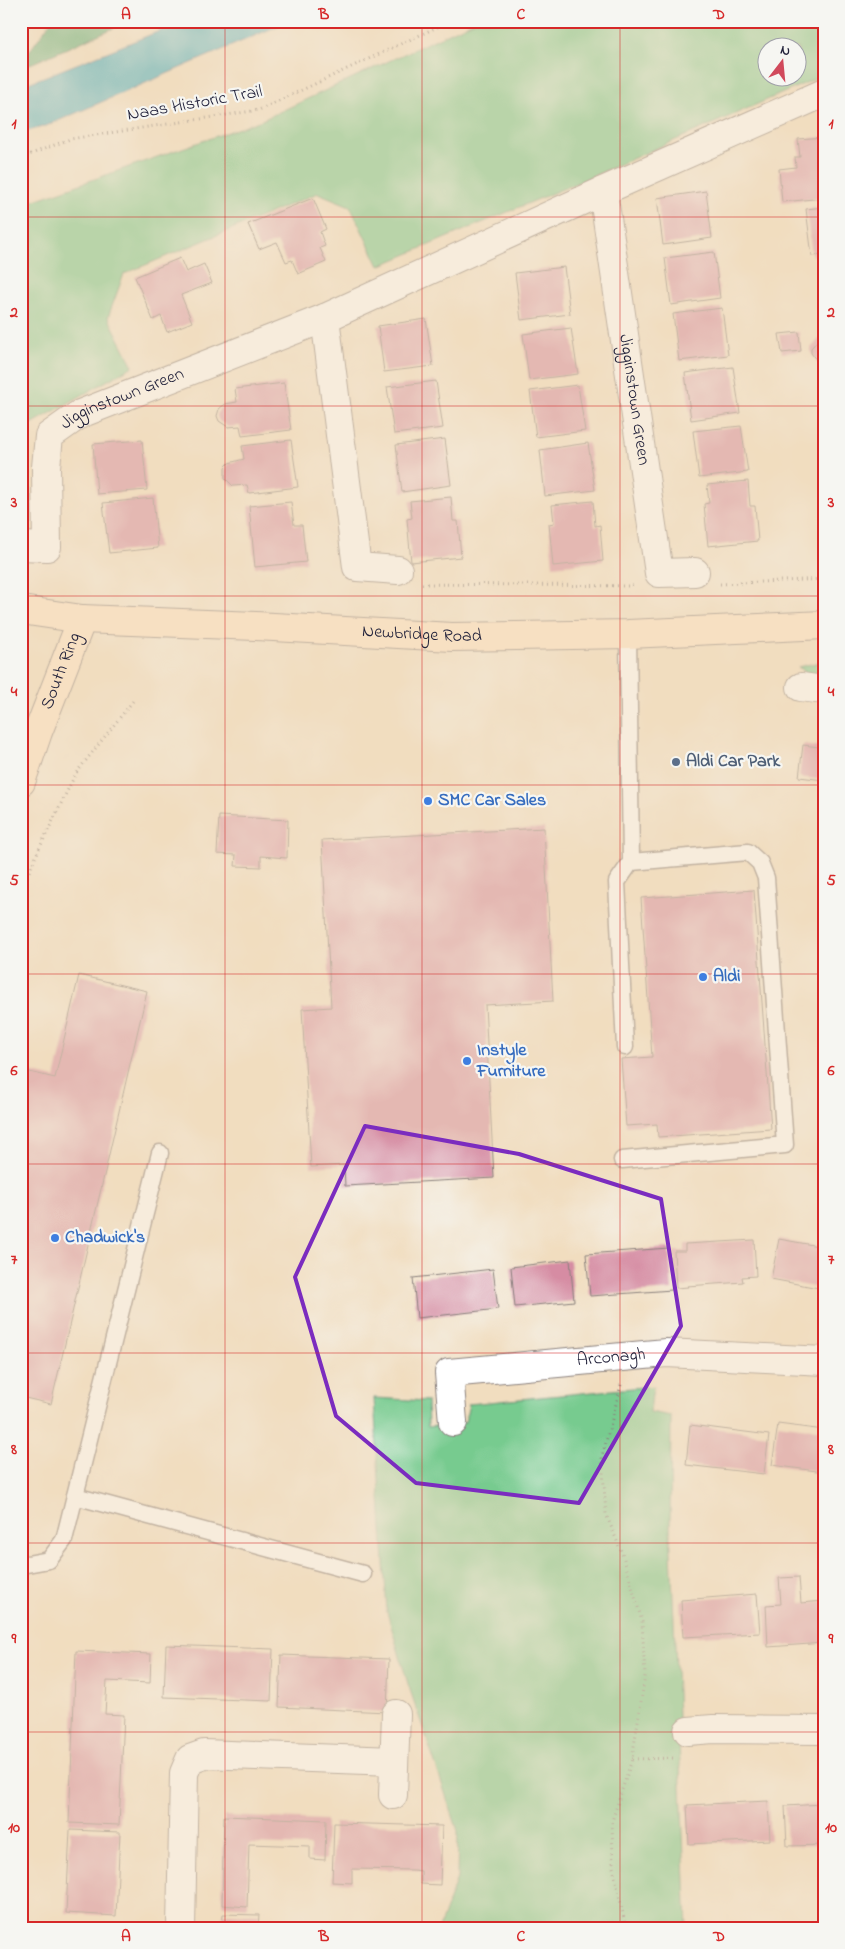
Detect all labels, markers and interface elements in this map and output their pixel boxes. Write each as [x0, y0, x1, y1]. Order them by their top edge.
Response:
text: A [121, 3, 131, 27]
text: B [318, 3, 330, 27]
text: C [517, 3, 526, 27]
text: D [712, 3, 725, 27]
north arrow [758, 38, 808, 88]
text: N [778, 40, 793, 62]
street label: Naas Historic Trail [125, 79, 265, 129]
text: 1 [11, 112, 17, 136]
text: 1 [828, 112, 834, 136]
text: 2 [9, 301, 18, 325]
text: 2 [826, 301, 835, 325]
street label: Jigginstown Green [611, 333, 656, 467]
street label: Jigginstown Green [55, 361, 188, 437]
text: 3 [10, 491, 18, 515]
text: 3 [827, 491, 835, 515]
street label: Newbridge Road [361, 619, 482, 650]
street label: South Ring [35, 629, 89, 713]
text: 4 [10, 680, 18, 704]
text: 4 [827, 680, 835, 704]
place label: Aldi Car Park [686, 749, 781, 775]
marker: Aldi Car Park [670, 756, 682, 768]
place label: SMC Car Sales [438, 788, 546, 814]
marker: SMC Car Sales [422, 795, 434, 807]
text: 5 [9, 869, 19, 893]
text: 5 [826, 869, 836, 893]
place label: Aldi [713, 964, 740, 990]
marker: Aldi [697, 971, 709, 983]
place label: Instyle Furniture [476, 1038, 546, 1085]
marker: Instyle Furniture [461, 1055, 473, 1067]
text: 6 [9, 1059, 18, 1083]
text: 6 [826, 1059, 835, 1083]
place label: Chadwick's [65, 1225, 145, 1251]
marker: Chadwick's [49, 1232, 61, 1244]
text: 7 [11, 1248, 18, 1272]
text: 7 [828, 1248, 835, 1272]
street label: Arconagh [576, 1342, 647, 1374]
text: 8 [10, 1438, 17, 1462]
text: 8 [827, 1438, 834, 1462]
text: 9 [11, 1627, 17, 1651]
text: 9 [828, 1627, 834, 1651]
text: 10 [8, 1816, 20, 1840]
text: 10 [825, 1816, 837, 1840]
text: A [121, 1925, 131, 1949]
text: B [318, 1925, 330, 1949]
text: C [517, 1925, 526, 1949]
text: D [712, 1925, 725, 1949]

